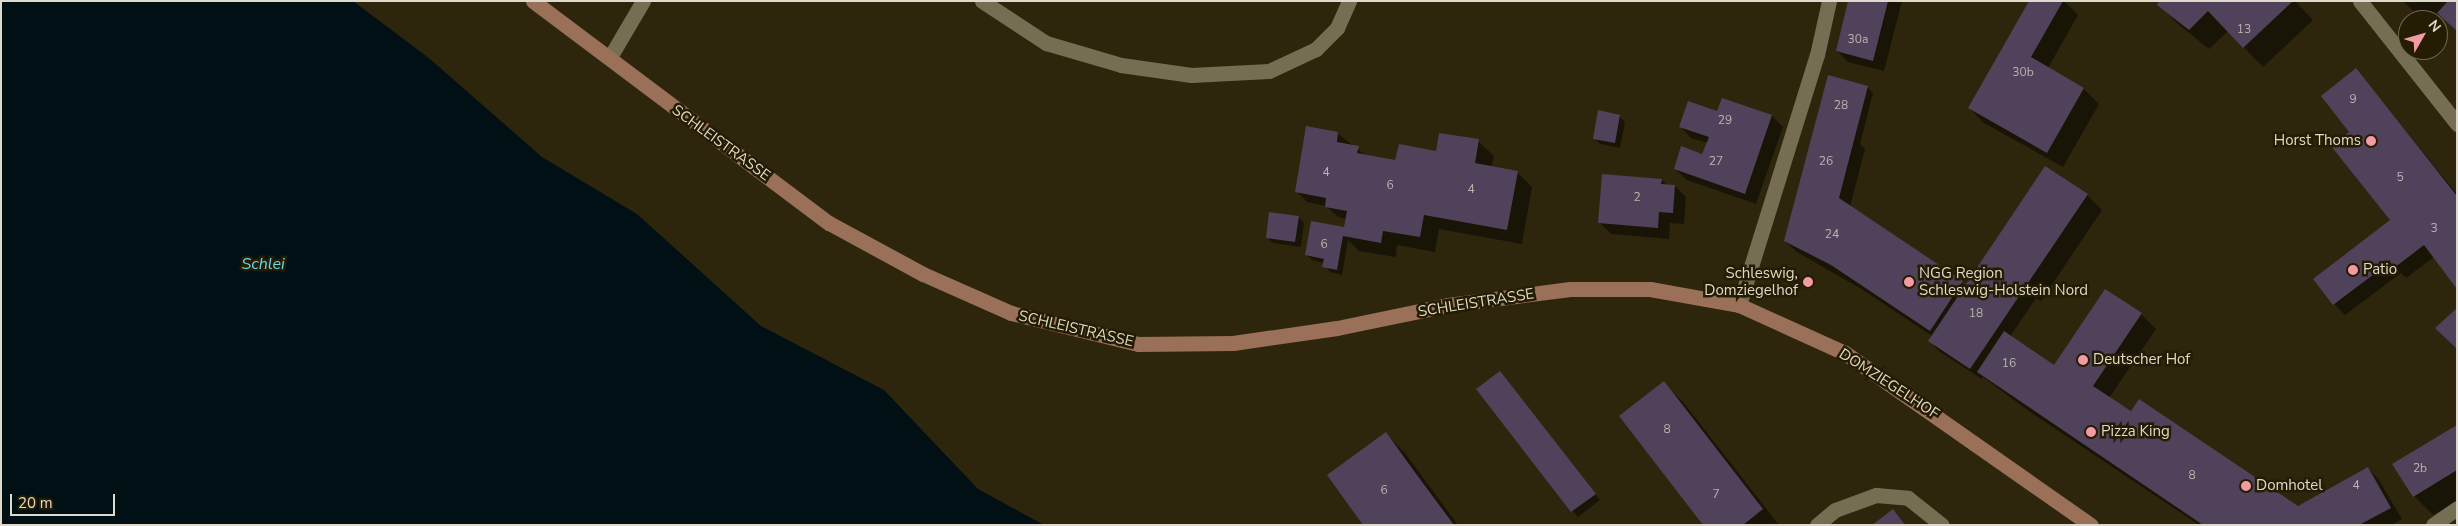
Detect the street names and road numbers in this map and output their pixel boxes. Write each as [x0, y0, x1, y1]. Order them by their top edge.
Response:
street label: SCHLEISTRASSE [668, 101, 774, 185]
street label: SCHLEISTRASSE [1417, 285, 1535, 321]
street label: SCHLEISTRASSE [1017, 307, 1135, 351]
street label: DOMZIEGELHOF [1836, 345, 1942, 423]

